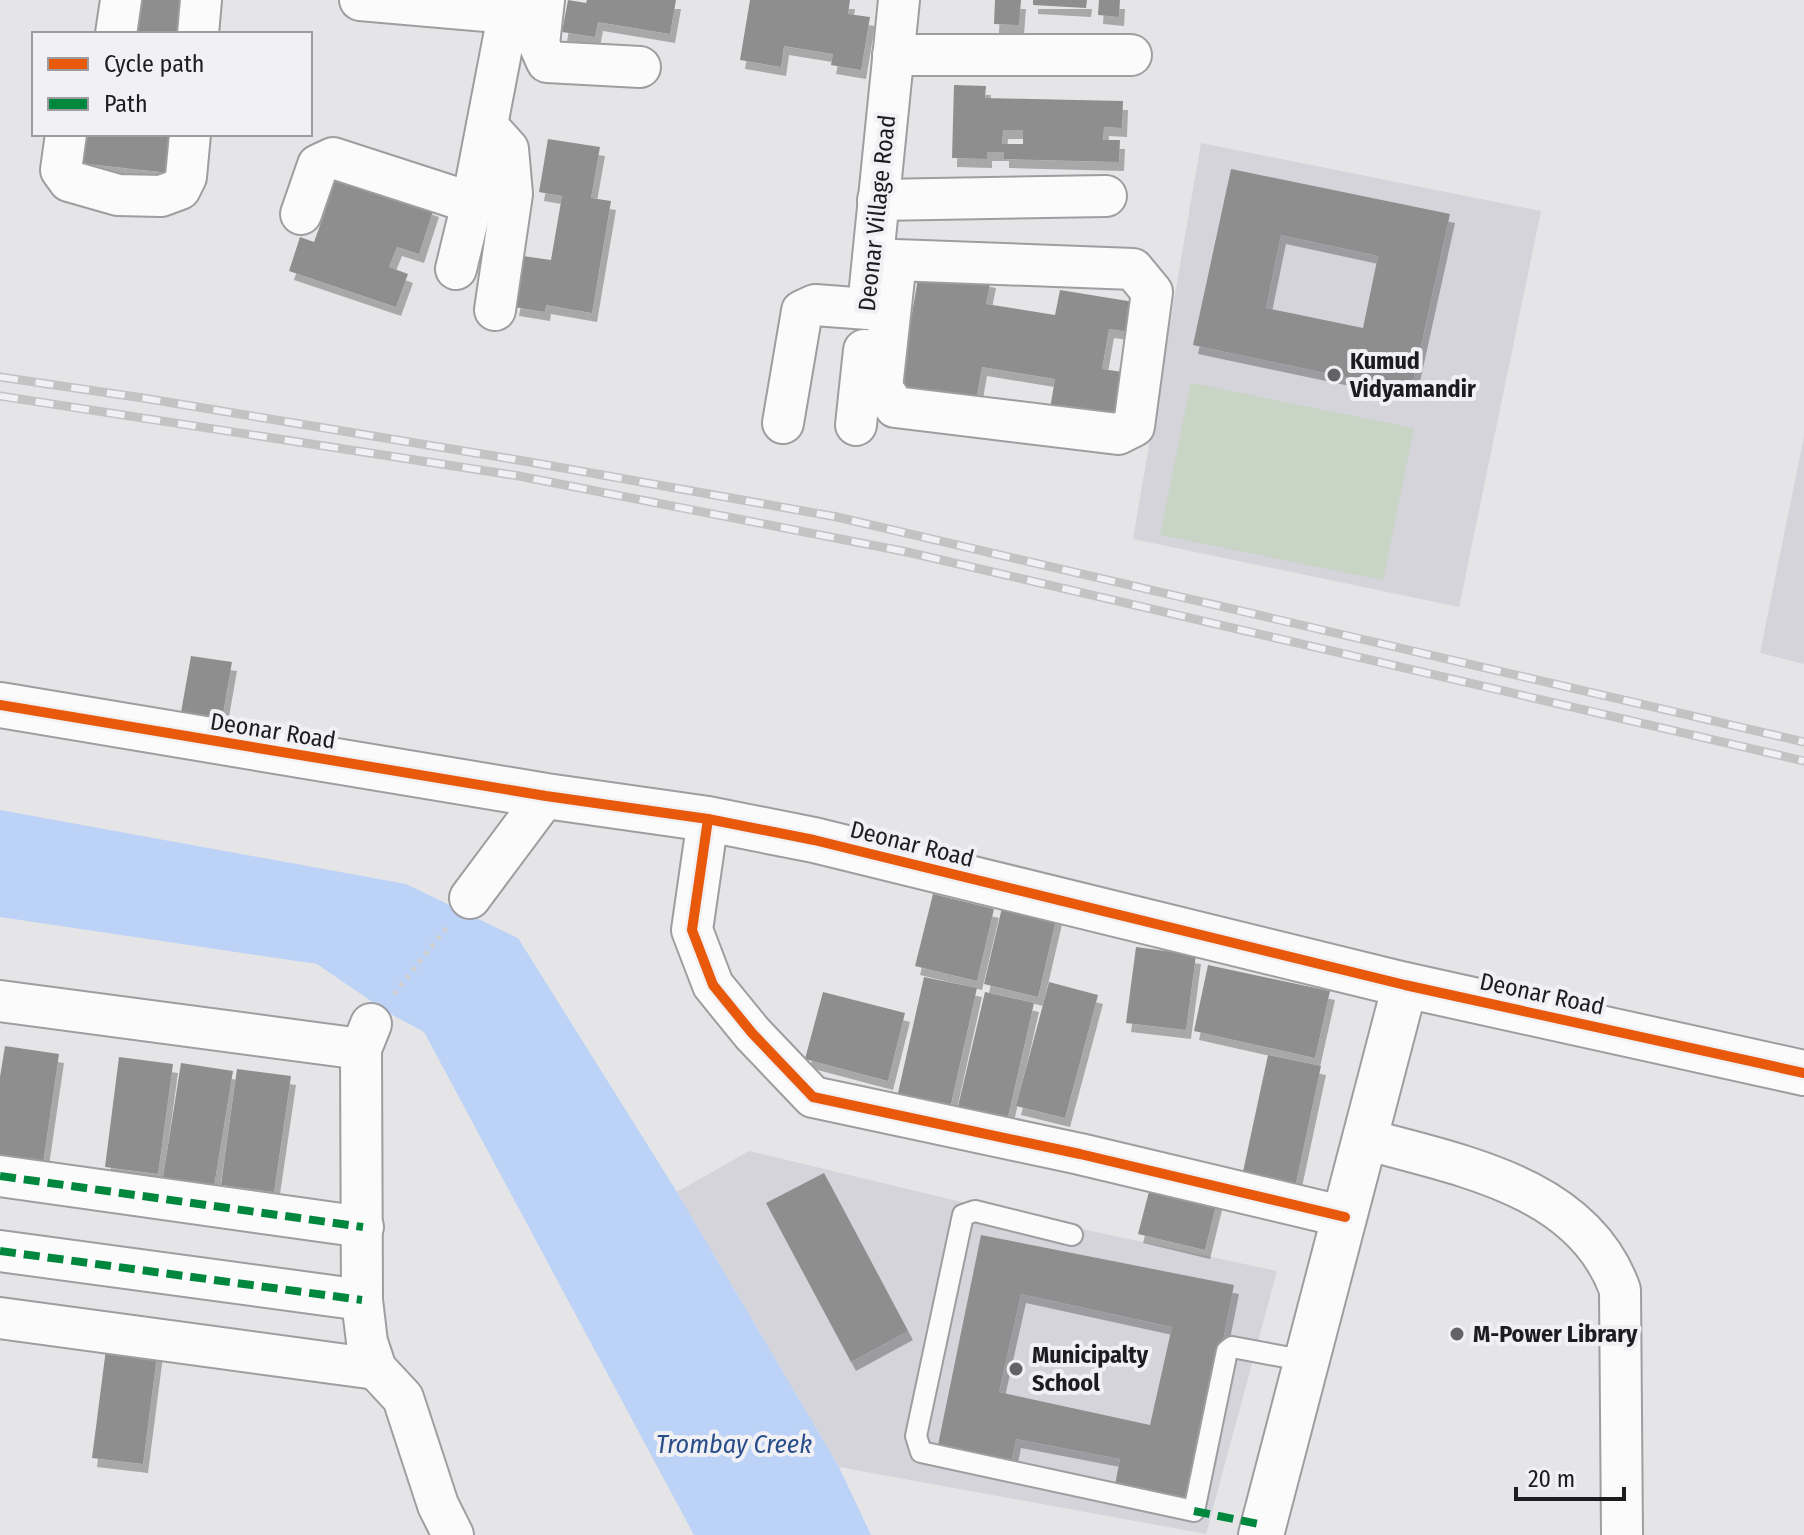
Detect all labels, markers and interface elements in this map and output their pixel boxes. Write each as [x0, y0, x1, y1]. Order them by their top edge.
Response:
legend [32, 32, 312, 136]
text: Cycle path [104, 50, 204, 78]
text: Path [104, 90, 148, 118]
street label: Deonar Village Road [853, 113, 901, 313]
place label: Kumud Vidyamandir [1349, 347, 1476, 403]
marker: Kumud Vidyamandir [1325, 366, 1343, 384]
street label: Deonar Road [208, 707, 338, 755]
street label: Deonar Road [847, 815, 977, 873]
street label: Deonar Road [1477, 967, 1607, 1021]
place label: M-Power Library [1473, 1320, 1638, 1348]
marker: M-Power Library [1448, 1325, 1466, 1343]
place label: Municipalty School [1032, 1341, 1149, 1397]
marker: Municipalty School [1007, 1360, 1025, 1378]
water label: Trombay Creek [656, 1429, 812, 1460]
scale bar [1516, 1451, 1624, 1501]
text: 20 m [1528, 1465, 1575, 1493]

